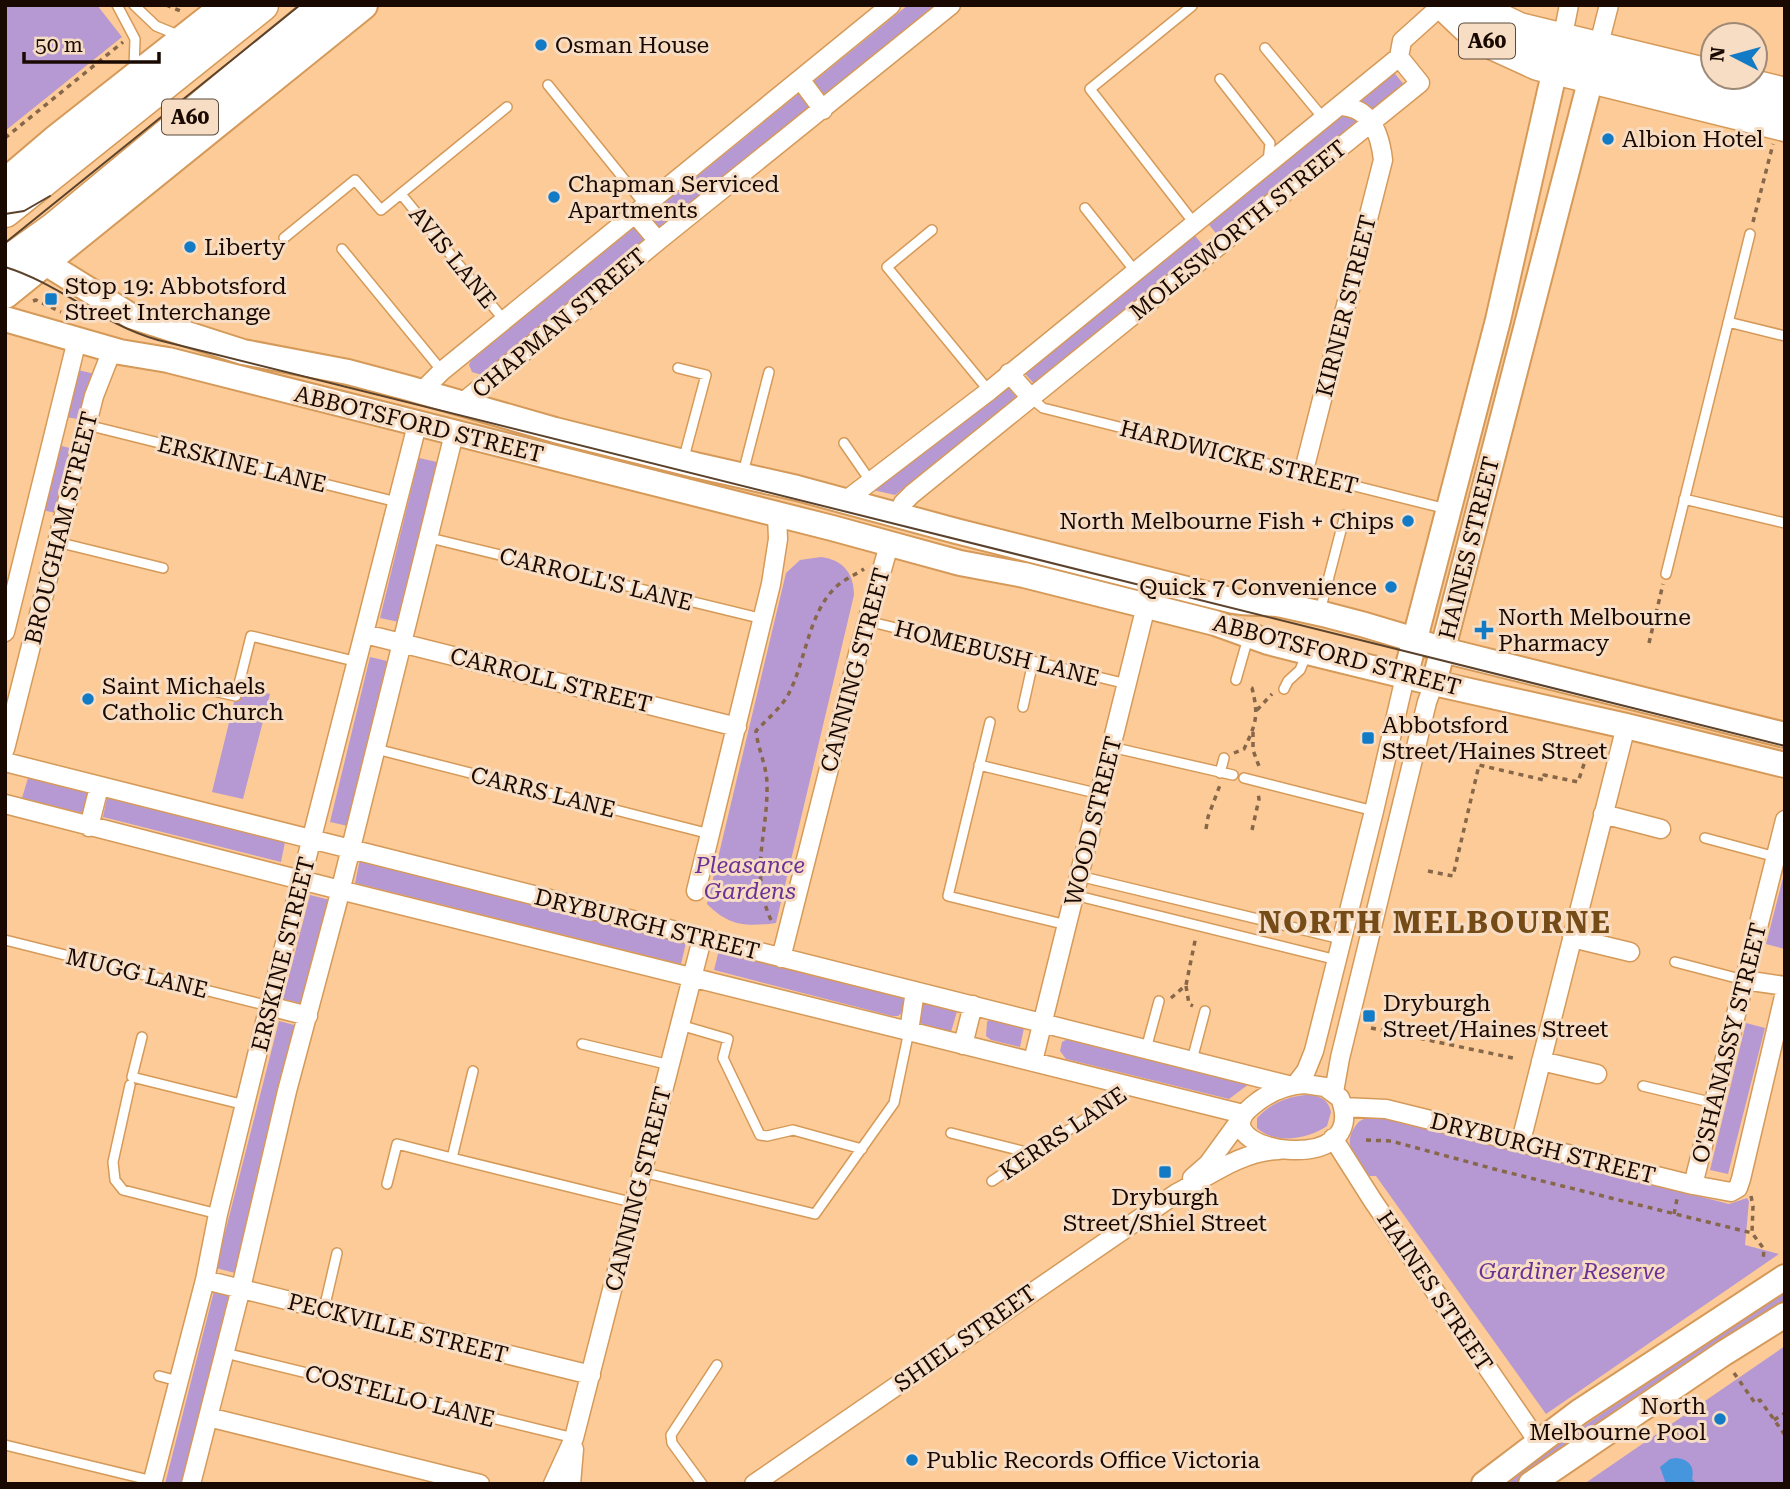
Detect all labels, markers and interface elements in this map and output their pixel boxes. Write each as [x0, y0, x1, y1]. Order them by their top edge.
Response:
scale bar [24, 21, 159, 65]
north arrow [1699, 21, 1769, 91]
road number: A60 [1459, 23, 1515, 58]
place label: Osman House [555, 32, 709, 59]
text: 50 m [35, 33, 83, 57]
marker: Osman House [533, 37, 549, 53]
text: N [1705, 45, 1730, 63]
road number: A60 [162, 100, 218, 134]
place label: Albion Hotel [1622, 126, 1763, 153]
marker: Albion Hotel [1600, 131, 1616, 147]
street label: MOLESWORTH STREET [1125, 135, 1352, 326]
place label: Chapman Serviced Apartments [568, 171, 779, 224]
marker: Chapman Serviced Apartments [546, 189, 562, 205]
street label: AVIS LANE [403, 201, 502, 314]
street label: KIRNER STREET [1311, 212, 1382, 400]
place label: Liberty [204, 234, 286, 261]
marker: Liberty [182, 239, 198, 255]
street label: CHAPMAN STREET [467, 243, 652, 404]
place label: Stop 19: Abbotsford Street Interchange [65, 273, 287, 326]
marker: Stop 19: Abbotsford Street Interchange [43, 291, 59, 307]
street label: ABBOTSFORD STREET [292, 380, 546, 469]
street label: BROUGHAM STREET [20, 409, 103, 647]
street label: HARDWICKE STREET [1117, 415, 1361, 500]
street label: ERSKINE LANE [155, 430, 329, 499]
street label: HAINES STREET [1434, 454, 1505, 642]
place label: North Melbourne Fish + Chips [1059, 508, 1394, 535]
marker: North Melbourne Fish + Chips [1400, 513, 1416, 529]
street label: CARROLL'S LANE [496, 542, 695, 617]
street label: CANNING STREET [815, 565, 896, 775]
place label: Quick 7 Convenience [1139, 574, 1377, 601]
marker: Quick 7 Convenience [1383, 579, 1399, 595]
place label: North Melbourne Pharmacy [1498, 604, 1691, 657]
street label: ABBOTSFORD STREET [1210, 609, 1464, 702]
street label: HOMEBUSH LANE [892, 615, 1102, 692]
marker: North Melbourne Pharmacy [1476, 622, 1492, 638]
street label: CARROLL STREET [447, 642, 655, 719]
place label: Saint Michaels Catholic Church [102, 673, 284, 726]
marker: Saint Michaels Catholic Church [80, 691, 96, 707]
place label: Abbotsford Street/Haines Street [1382, 712, 1608, 765]
marker: Abbotsford Street/Haines Street [1360, 730, 1376, 746]
street label: WOOD STREET [1059, 734, 1128, 908]
street label: CARRS LANE [468, 761, 618, 824]
park label: Pleasance Gardens [694, 852, 805, 905]
street label: ERSKINE STREET [246, 854, 321, 1054]
street label: DRYBURGH STREET [532, 883, 762, 966]
district label: NORTH MELBOURNE [1258, 905, 1612, 940]
street label: O'SHANASSY STREET [1687, 920, 1772, 1166]
street label: MUGG LANE [63, 943, 211, 1004]
place label: Dryburgh Street/Haines Street [1383, 990, 1609, 1043]
marker: Dryburgh Street/Haines Street [1361, 1008, 1377, 1024]
street label: KERRS LANE [995, 1081, 1132, 1186]
street label: CANNING STREET [600, 1084, 677, 1294]
street label: DRYBURGH STREET [1428, 1107, 1658, 1190]
marker: Dryburgh Street/Shiel Street [1157, 1164, 1173, 1180]
place label: Dryburgh Street/Shiel Street [1063, 1184, 1267, 1237]
street label: HAINES STREET [1371, 1206, 1498, 1376]
park label: Gardiner Reserve [1479, 1258, 1665, 1285]
street label: SHIEL STREET [889, 1279, 1041, 1397]
street label: PECKVILLE STREET [285, 1288, 511, 1369]
street label: COSTELLO LANE [302, 1360, 498, 1433]
place label: North Melbourne Pool [1529, 1393, 1706, 1446]
marker: North Melbourne Pool [1712, 1411, 1728, 1427]
place label: Public Records Office Victoria [926, 1447, 1261, 1474]
marker: Public Records Office Victoria [904, 1452, 920, 1468]

